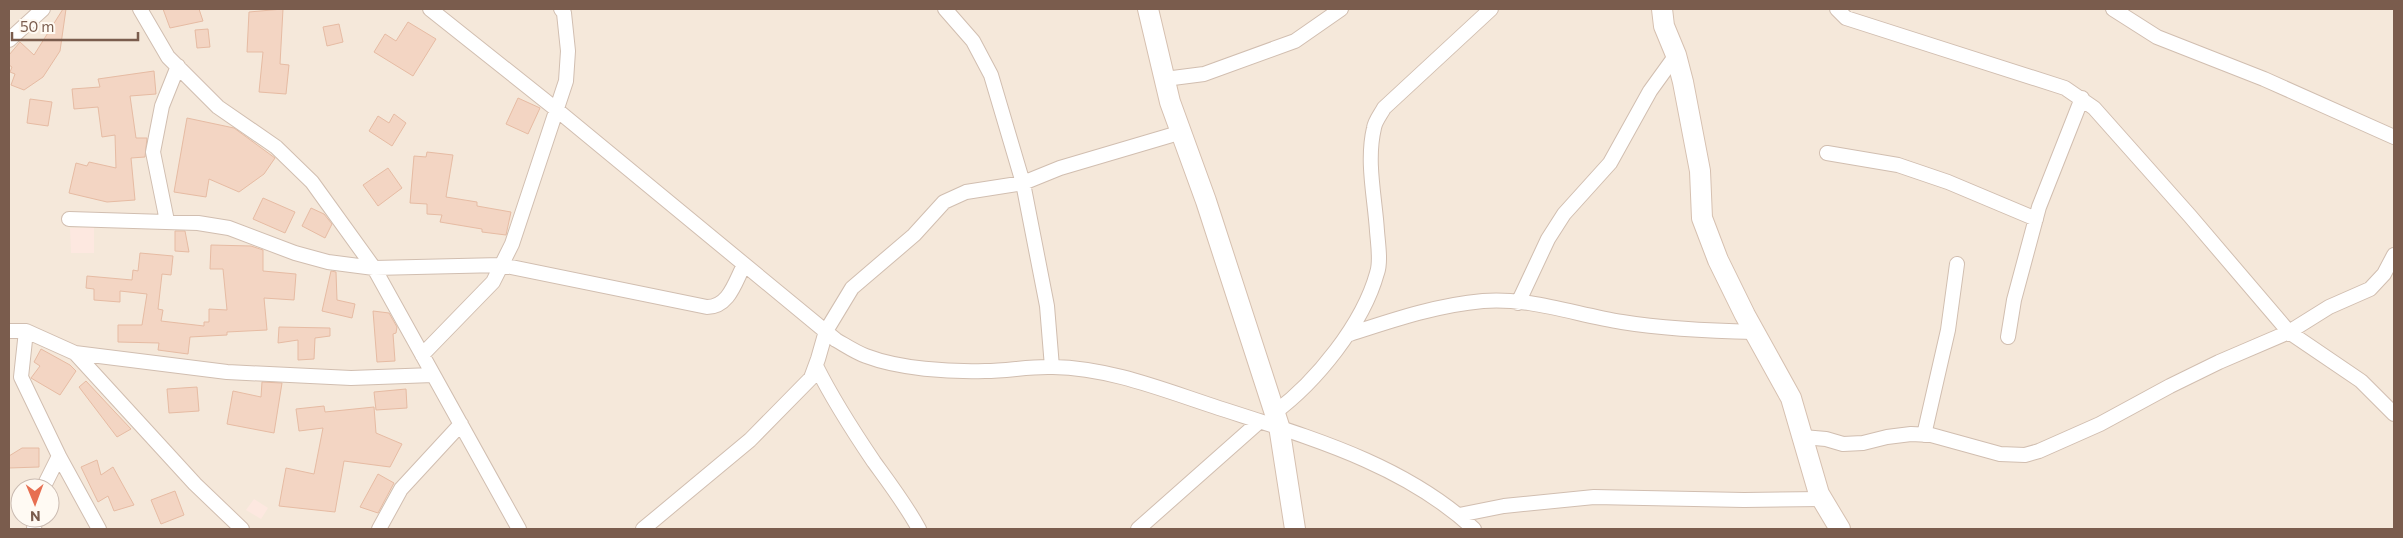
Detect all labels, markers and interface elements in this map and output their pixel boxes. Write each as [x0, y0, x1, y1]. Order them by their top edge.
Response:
scale bar [12, 10, 139, 42]
text: 50 m [20, 17, 54, 35]
north arrow [10, 478, 60, 528]
text: N [30, 508, 41, 525]

